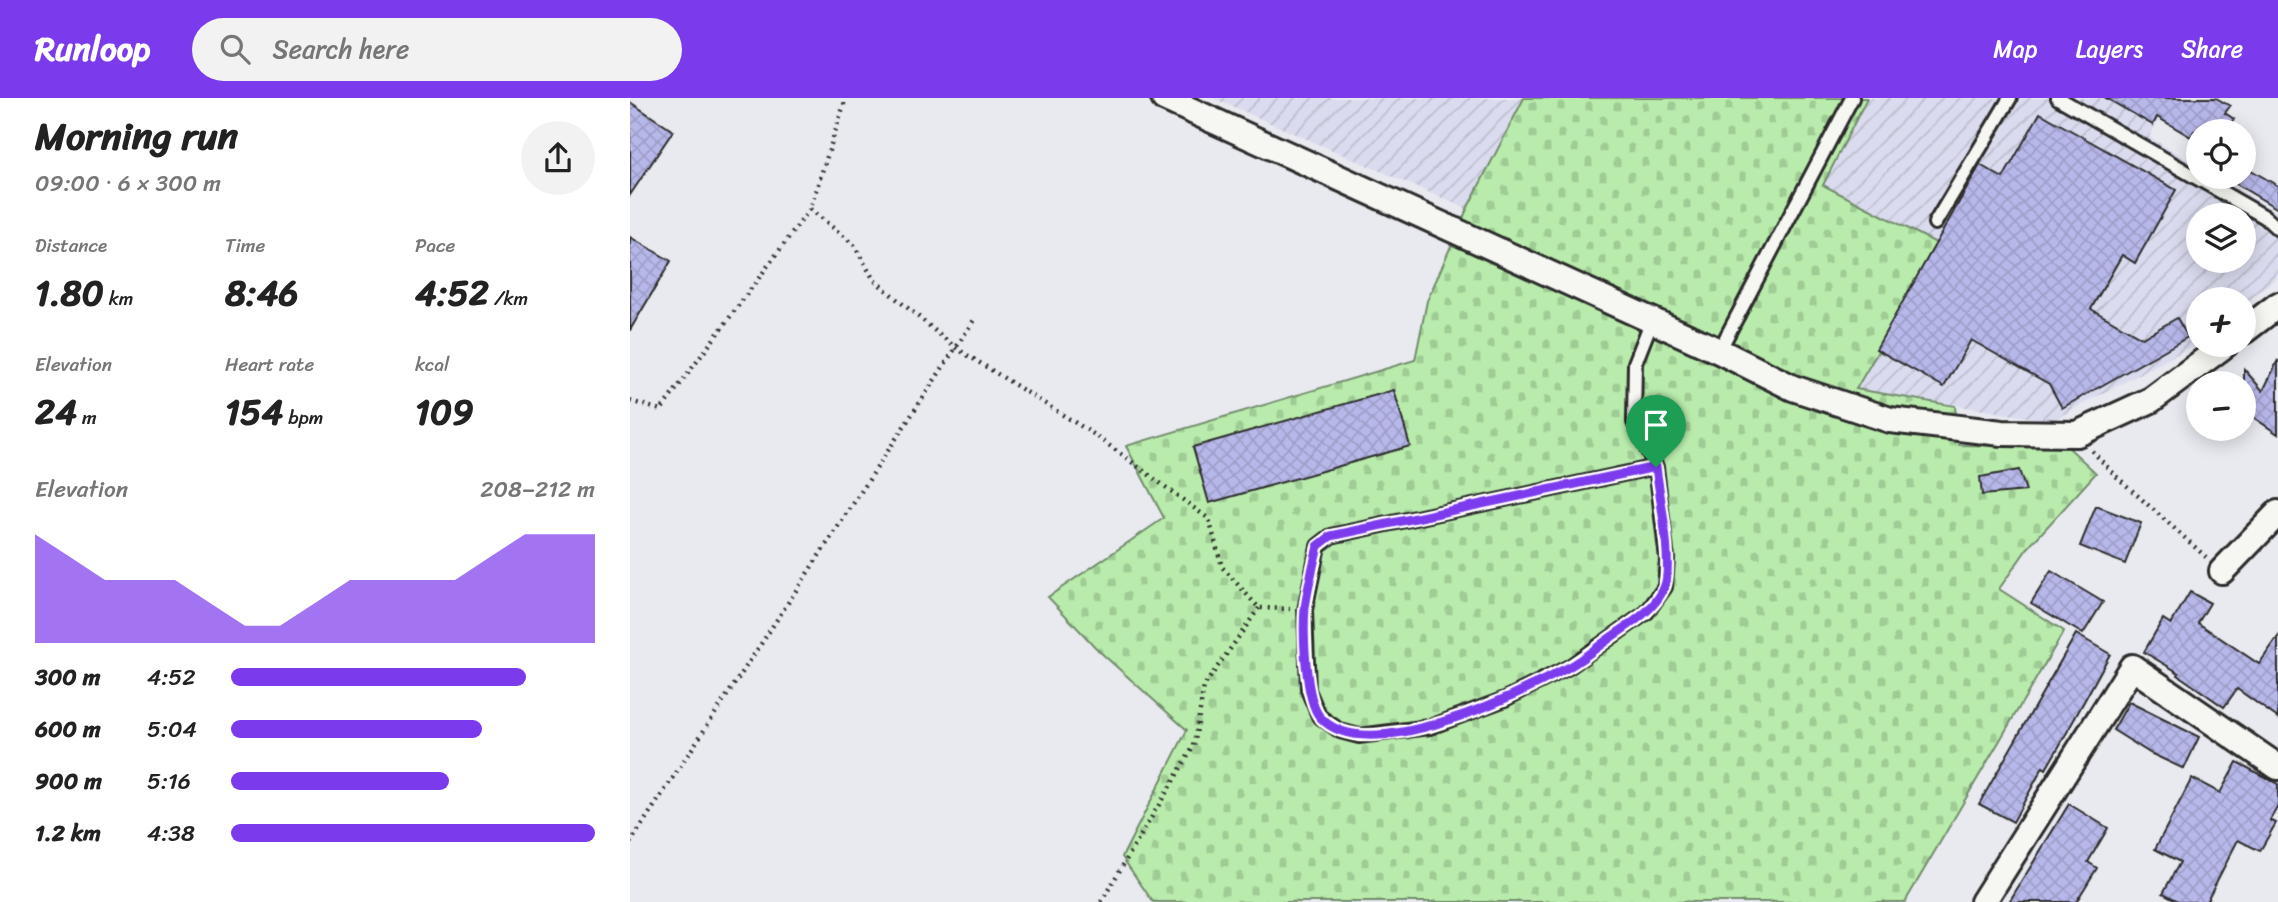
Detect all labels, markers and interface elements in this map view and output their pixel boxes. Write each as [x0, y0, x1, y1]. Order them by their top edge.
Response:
search box [192, 18, 682, 81]
text: Runloop [35, 20, 150, 78]
text: Search here [272, 26, 409, 72]
text: Map [1993, 28, 2038, 70]
text: Layers [2076, 28, 2143, 70]
text: Share [2181, 28, 2243, 70]
icon: search [216, 30, 254, 68]
text: Morning run [35, 103, 238, 170]
map controls [2186, 119, 2256, 441]
button: locate [2186, 119, 2256, 189]
button: share [521, 121, 595, 195]
text: 09:00 · 6 × 300 m [35, 163, 221, 204]
button: layers [2186, 203, 2256, 273]
text: Distance [35, 229, 107, 262]
text: Time [225, 229, 265, 262]
text: Pace [415, 229, 455, 262]
text: 1.80 [35, 262, 104, 324]
text: 8:46 [225, 262, 298, 324]
text: 4:52 [415, 262, 489, 324]
text: km [104, 282, 133, 315]
text: /km [489, 282, 528, 315]
button: + [2186, 287, 2256, 357]
text: Elevation [35, 348, 112, 381]
text: Heart rate [225, 348, 314, 381]
text: kcal [415, 348, 450, 381]
button: − [2186, 371, 2256, 441]
text: 24 [35, 381, 77, 443]
text: 154 [225, 381, 283, 443]
text: 109 [415, 381, 474, 443]
pin [1626, 395, 1686, 467]
text: m [77, 401, 97, 434]
text: bpm [283, 401, 323, 434]
icon: arrive [1637, 406, 1675, 444]
text: Elevation [35, 469, 128, 510]
text: 208–212 m [480, 469, 595, 510]
text: 300 m [35, 657, 100, 698]
text: 4:52 [147, 657, 196, 698]
text: 600 m [35, 709, 101, 750]
text: 5:04 [147, 709, 197, 750]
text: 900 m [35, 761, 102, 802]
text: 5:16 [147, 761, 191, 802]
text: 1.2 km [35, 813, 101, 854]
text: 4:38 [147, 813, 195, 854]

